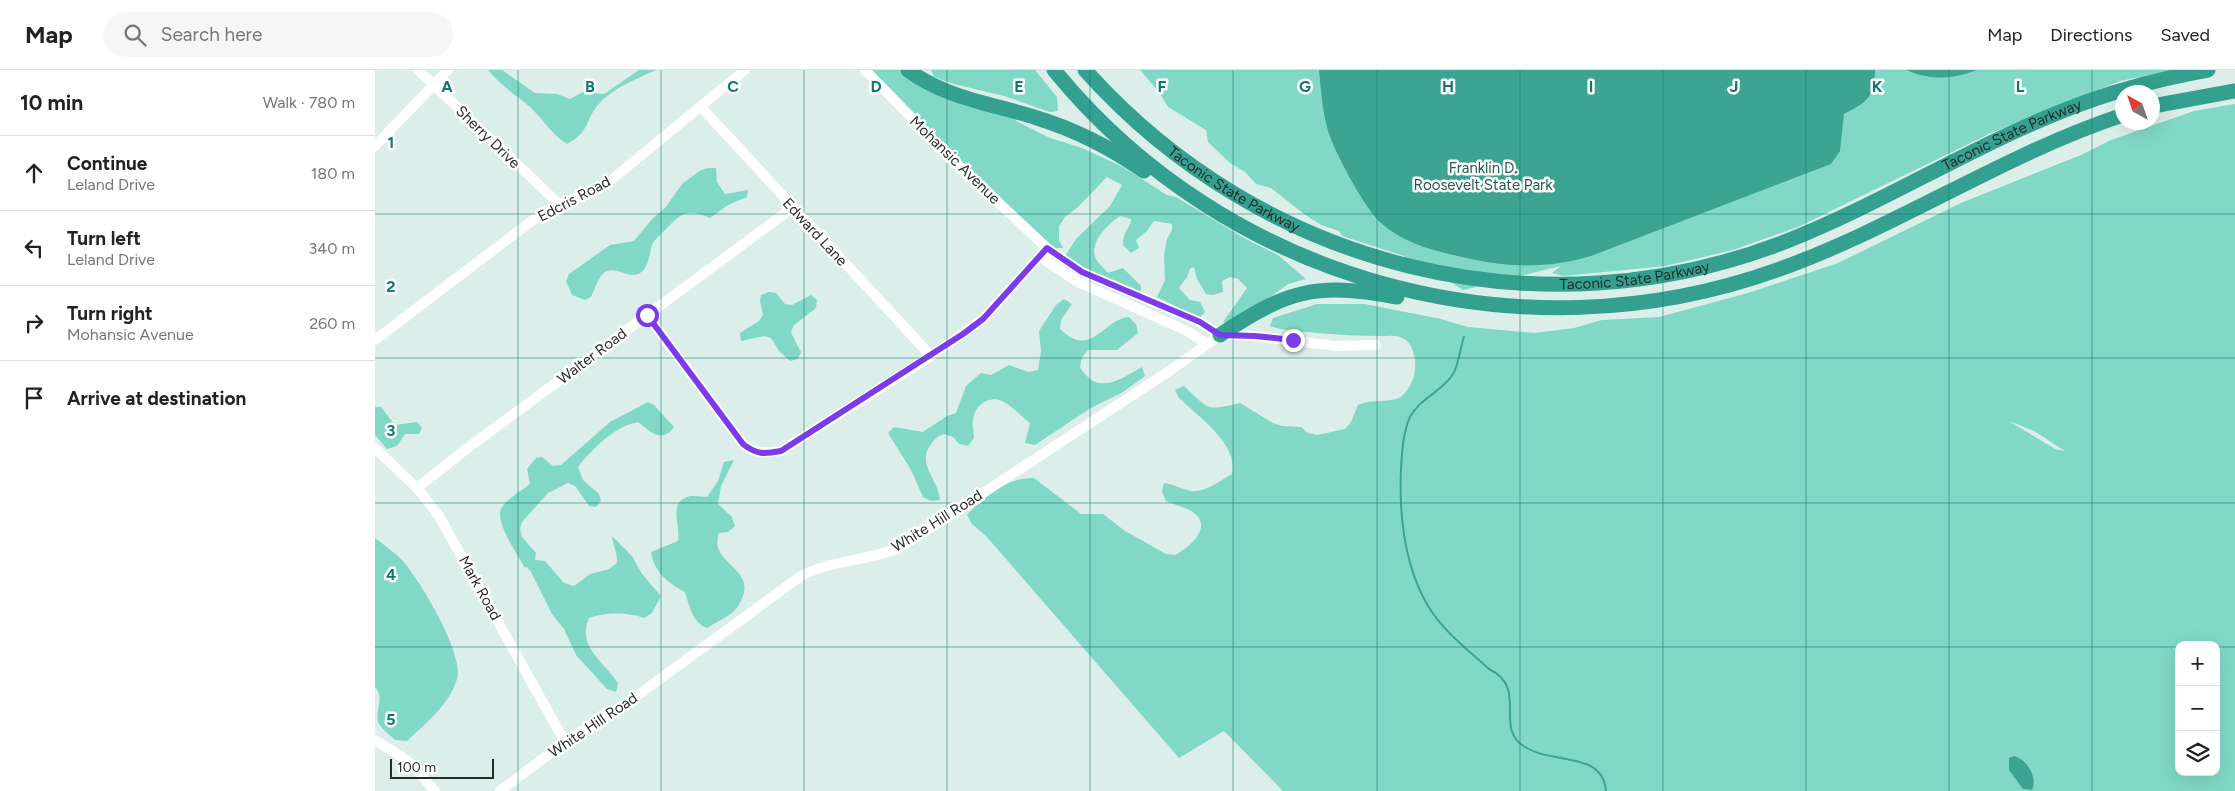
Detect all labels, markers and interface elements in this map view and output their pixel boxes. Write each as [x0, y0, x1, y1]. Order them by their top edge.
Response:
search box [103, 12, 453, 57]
text: Map [25, 20, 73, 49]
icon: search [121, 21, 149, 49]
text: Search here [161, 23, 262, 46]
text: Map [1987, 24, 2022, 46]
text: Directions [2050, 24, 2132, 46]
text: Saved [2160, 24, 2210, 46]
text: A [441, 77, 453, 96]
text: B [585, 77, 595, 96]
text: C [727, 77, 739, 96]
text: D [870, 77, 882, 96]
text: E [1014, 77, 1024, 96]
text: F [1158, 77, 1167, 96]
text: G [1299, 77, 1311, 96]
text: H [1442, 77, 1454, 96]
text: I [1589, 77, 1593, 96]
text: J [1730, 77, 1738, 96]
text: K [1872, 77, 1883, 96]
text: L [2016, 77, 2025, 96]
north arrow [2115, 85, 2160, 130]
text: 10 min [20, 90, 83, 115]
text: Walk · 780 m [263, 93, 355, 112]
street label: Taconic State Parkway [1939, 95, 2084, 175]
street label: Sherry Drive [452, 102, 524, 172]
street label: Mohansic Avenue [906, 112, 1004, 208]
text: 1 [388, 133, 394, 152]
street label: Taconic State Parkway [1164, 142, 1303, 236]
text: Continue [67, 152, 147, 175]
icon: ahead [20, 159, 48, 187]
park label: Franklin D. Roosevelt State Park [1414, 159, 1553, 194]
text: 180 m [311, 164, 355, 183]
street label: Edcris Road [535, 172, 613, 226]
text: Leland Drive [67, 175, 155, 194]
street label: Edward Lane [779, 194, 851, 270]
text: Turn left [67, 227, 141, 250]
icon: left [20, 234, 48, 262]
text: 340 m [309, 239, 355, 258]
text: Leland Drive [67, 250, 155, 269]
street label: Taconic State Parkway [1559, 257, 1711, 293]
text: 2 [386, 277, 396, 296]
text: Turn right [67, 302, 153, 325]
route start [636, 304, 659, 327]
icon: right [20, 309, 48, 337]
text: 260 m [309, 314, 355, 333]
street label: Walter Road [554, 324, 630, 388]
text: Mohansic Avenue [67, 325, 194, 344]
route end [1282, 329, 1305, 352]
icon: arrive [20, 384, 48, 412]
text: Arrive at destination [67, 387, 246, 410]
text: 3 [387, 421, 396, 440]
street label: White Hill Road [888, 486, 986, 556]
street label: Mark Road [455, 553, 505, 623]
text: 4 [386, 565, 396, 584]
map controls [2175, 641, 2220, 776]
button: + [2175, 641, 2220, 686]
button: − [2175, 686, 2220, 731]
street label: White Hill Road [545, 689, 641, 761]
text: 5 [386, 710, 396, 729]
button: layers [2175, 731, 2220, 776]
scale bar [390, 756, 494, 779]
text: 100 m [397, 759, 436, 776]

